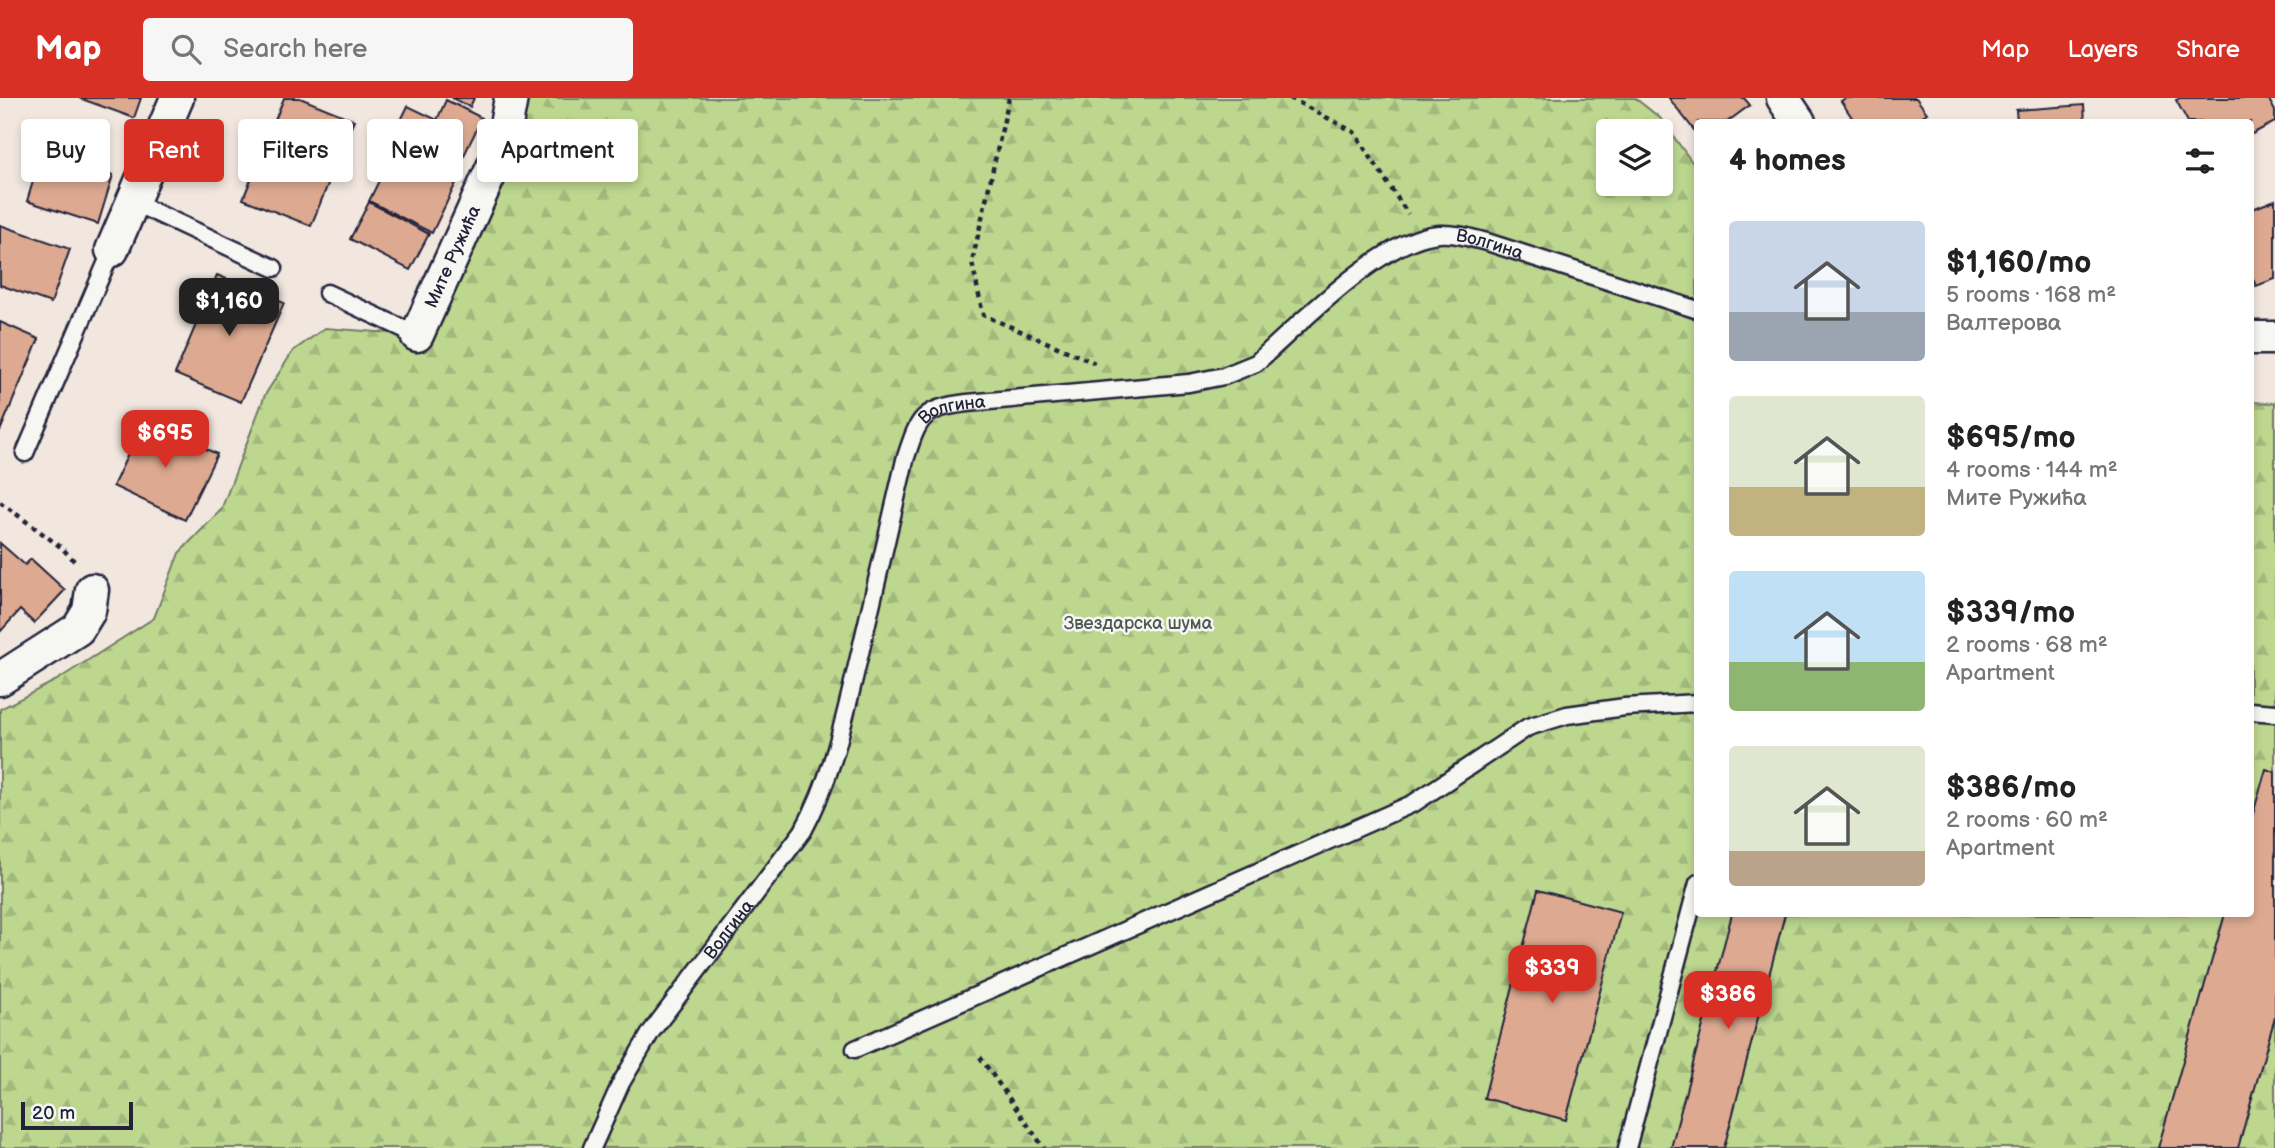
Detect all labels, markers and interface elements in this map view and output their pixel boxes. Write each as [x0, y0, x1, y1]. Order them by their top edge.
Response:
search box [143, 18, 633, 81]
text: Map [35, 29, 101, 69]
icon: search [167, 30, 205, 68]
text: Search here [223, 34, 367, 65]
text: Map [1981, 35, 2029, 64]
text: Layers [2067, 35, 2138, 64]
text: Share [2176, 35, 2240, 64]
chip: Buy [21, 119, 110, 182]
chip: Rent [124, 119, 224, 182]
chip: Filters [238, 119, 353, 182]
chip: New [367, 119, 463, 182]
chip: Apartment [477, 119, 638, 182]
map controls [1596, 119, 1673, 196]
button: layers [1596, 119, 1673, 196]
icon: filters [2181, 142, 2219, 180]
text: 4 homes [1729, 143, 1846, 179]
street label: Мите Ружића [421, 202, 485, 311]
street label: Волгина [1454, 225, 1526, 264]
text: $1,160/mo [1946, 245, 2091, 281]
icon: home [1785, 249, 1869, 333]
pin: $1,160 [172, 278, 286, 338]
text: 5 rooms · 168 m² [1946, 281, 2116, 309]
text: $1,160 [195, 287, 263, 315]
text: Валтерова [1946, 309, 2061, 337]
street label: Волгина [914, 391, 987, 429]
pin: $695 [124, 410, 206, 470]
text: $695 [137, 419, 193, 447]
text: $695/mo [1946, 420, 2076, 456]
icon: home [1785, 424, 1869, 508]
text: 4 rooms · 144 m² [1946, 456, 2118, 484]
text: Мите Ружића [1946, 484, 2087, 512]
text: $339/mo [1946, 595, 2075, 631]
icon: home [1785, 599, 1869, 683]
park label: Звездарска шума [1064, 613, 1213, 634]
text: 2 rooms · 68 m² [1946, 631, 2108, 659]
text: Apartment [1946, 659, 2055, 687]
text: $386/mo [1946, 770, 2076, 806]
icon: home [1785, 774, 1869, 858]
text: 2 rooms · 60 m² [1946, 806, 2108, 834]
text: Apartment [1946, 834, 2055, 862]
street label: Волгина [700, 896, 758, 963]
pin: $339 [1511, 946, 1593, 1005]
text: $339 [1524, 954, 1580, 982]
pin: $386 [1687, 972, 1769, 1031]
text: $386 [1700, 980, 1756, 1008]
scale bar [21, 1099, 133, 1131]
text: 20 m [32, 1102, 75, 1125]

